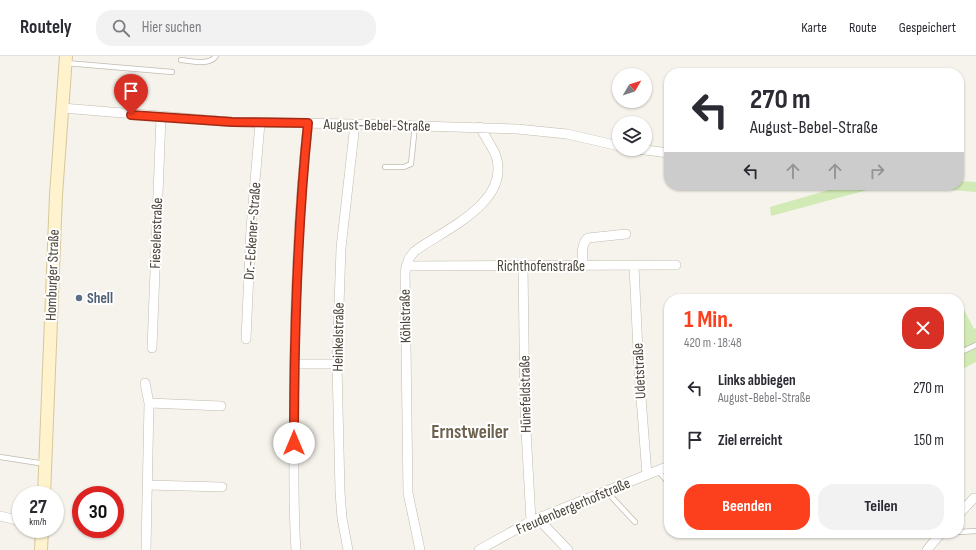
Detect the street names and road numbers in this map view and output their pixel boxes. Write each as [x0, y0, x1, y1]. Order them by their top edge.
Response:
street label: August-Bebel-Straße [322, 115, 431, 136]
street label: Dr.-Eckener-Straße [240, 181, 265, 281]
street label: Fieselerstraße [146, 197, 167, 269]
street label: Homburger Straße [41, 229, 64, 321]
street label: Richthofenstraße [497, 257, 585, 276]
street label: Köhlstraße [396, 289, 415, 343]
street label: Heinkelstraße [328, 302, 349, 372]
street label: Udetstraße [629, 342, 650, 400]
street label: Hünefeldstraße [515, 355, 536, 433]
street label: Freudenbergerhofstraße [513, 474, 633, 539]

